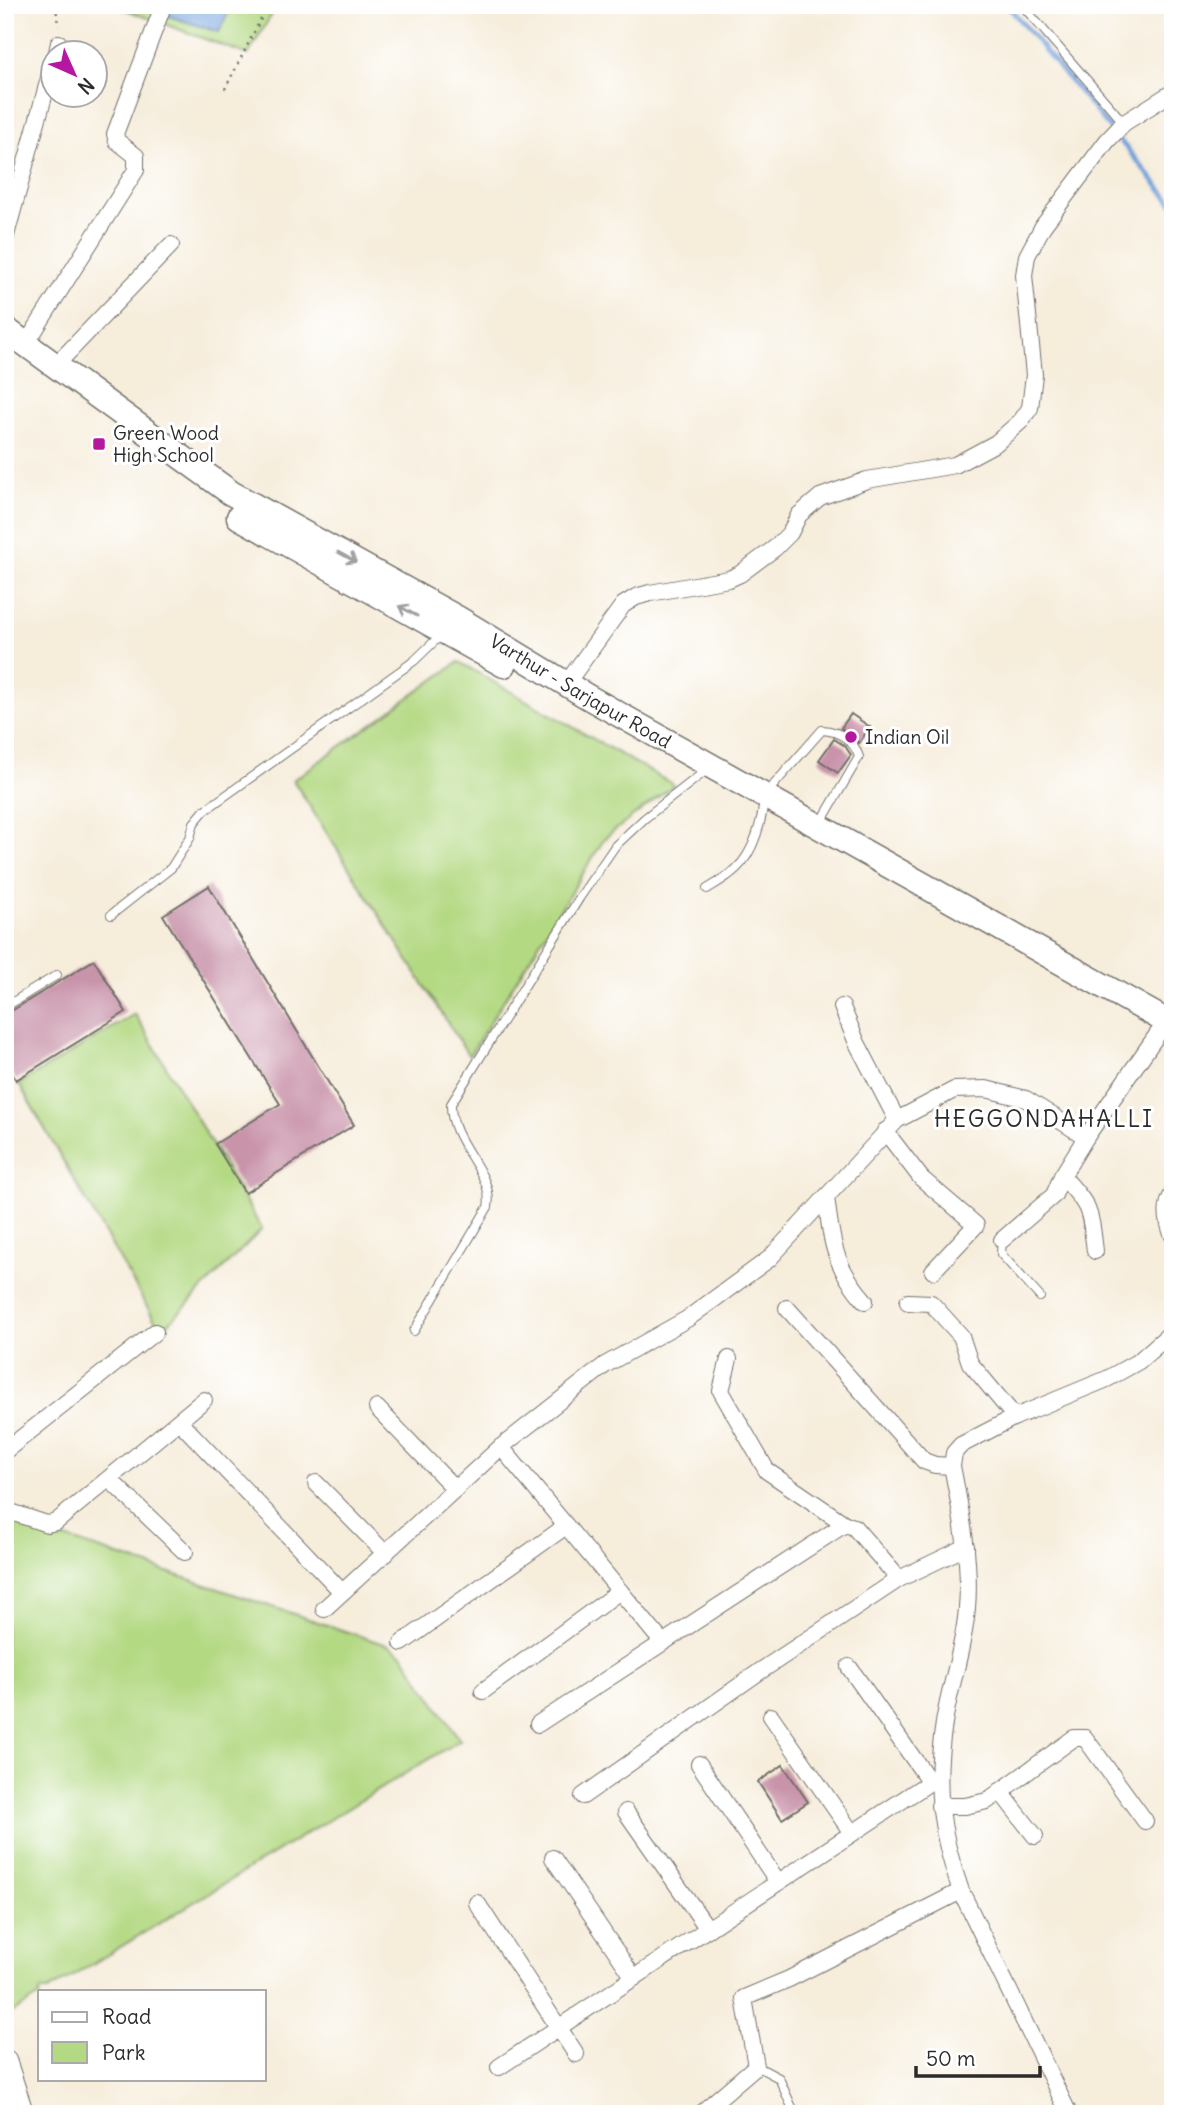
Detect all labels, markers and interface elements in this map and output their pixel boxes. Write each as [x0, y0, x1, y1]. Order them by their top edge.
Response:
north arrow [38, 38, 108, 108]
text: N [73, 73, 99, 99]
place label: Green Wood High School [113, 421, 219, 467]
marker: Green Wood High School [91, 436, 107, 452]
one-way arrow [336, 551, 357, 564]
one-way arrow [398, 604, 419, 617]
street label: Varthur - Sarjapur Road [485, 628, 676, 753]
place label: Indian Oil [865, 725, 949, 749]
marker: Indian Oil [843, 729, 859, 745]
district label: HEGGONDAHALLI [934, 1104, 1154, 1133]
legend [38, 1990, 266, 2080]
text: Road [102, 2003, 151, 2030]
scale bar [916, 2035, 1040, 2079]
text: Park [102, 2039, 145, 2066]
text: 50 m [926, 2045, 975, 2072]

